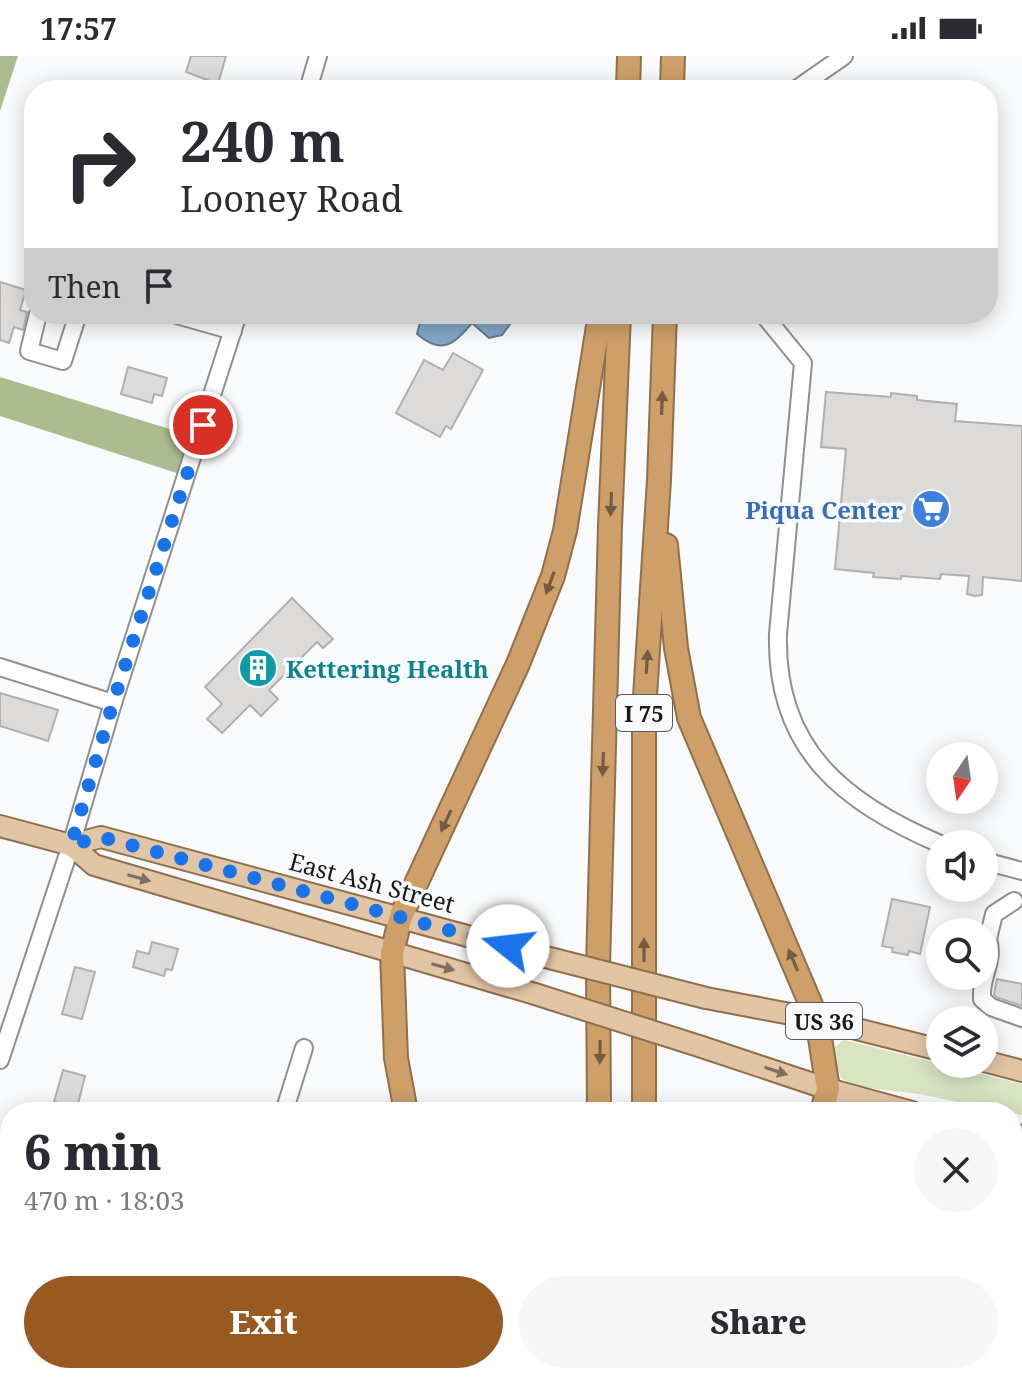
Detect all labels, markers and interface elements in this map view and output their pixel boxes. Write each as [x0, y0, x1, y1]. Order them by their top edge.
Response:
text: 17:57 [40, 8, 117, 49]
text: 240 m [180, 102, 345, 178]
icon: right [48, 112, 152, 216]
text: Looney Road [180, 174, 403, 223]
icon: arrive [137, 264, 181, 308]
text: Then [48, 266, 121, 307]
one-way arrow [655, 390, 668, 415]
pin [169, 391, 237, 459]
icon: arrive [181, 403, 225, 447]
supermarket icon: Piqua Center [910, 488, 952, 530]
one-way arrow [604, 492, 617, 517]
place label: Piqua Center [745, 493, 903, 526]
one-way arrow [543, 571, 555, 595]
building icon: Kettering Health [237, 647, 279, 689]
one-way arrow [641, 649, 654, 674]
place label: Kettering Health [286, 652, 489, 685]
road number: I 75 [616, 695, 672, 731]
north arrow [926, 742, 998, 814]
map controls [926, 742, 998, 1078]
one-way arrow [597, 752, 610, 777]
one-way arrow [439, 809, 453, 833]
button: sound [926, 830, 998, 902]
street label: East Ash Street [286, 844, 458, 920]
one-way arrow [128, 872, 152, 885]
position arrow [466, 904, 550, 988]
button: search [926, 918, 998, 990]
one-way arrow [638, 937, 650, 962]
one-way arrow [787, 949, 800, 972]
one-way arrow [431, 961, 455, 974]
road number: US 36 [786, 1003, 862, 1039]
button: layers [926, 1006, 998, 1078]
one-way arrow [594, 1040, 606, 1065]
one-way arrow [764, 1066, 788, 1078]
text: 6 min [24, 1119, 162, 1184]
button: close [914, 1128, 998, 1212]
text: 470 m · 18:03 [24, 1182, 185, 1218]
button: Exit [24, 1276, 503, 1368]
button: Share [519, 1276, 998, 1368]

